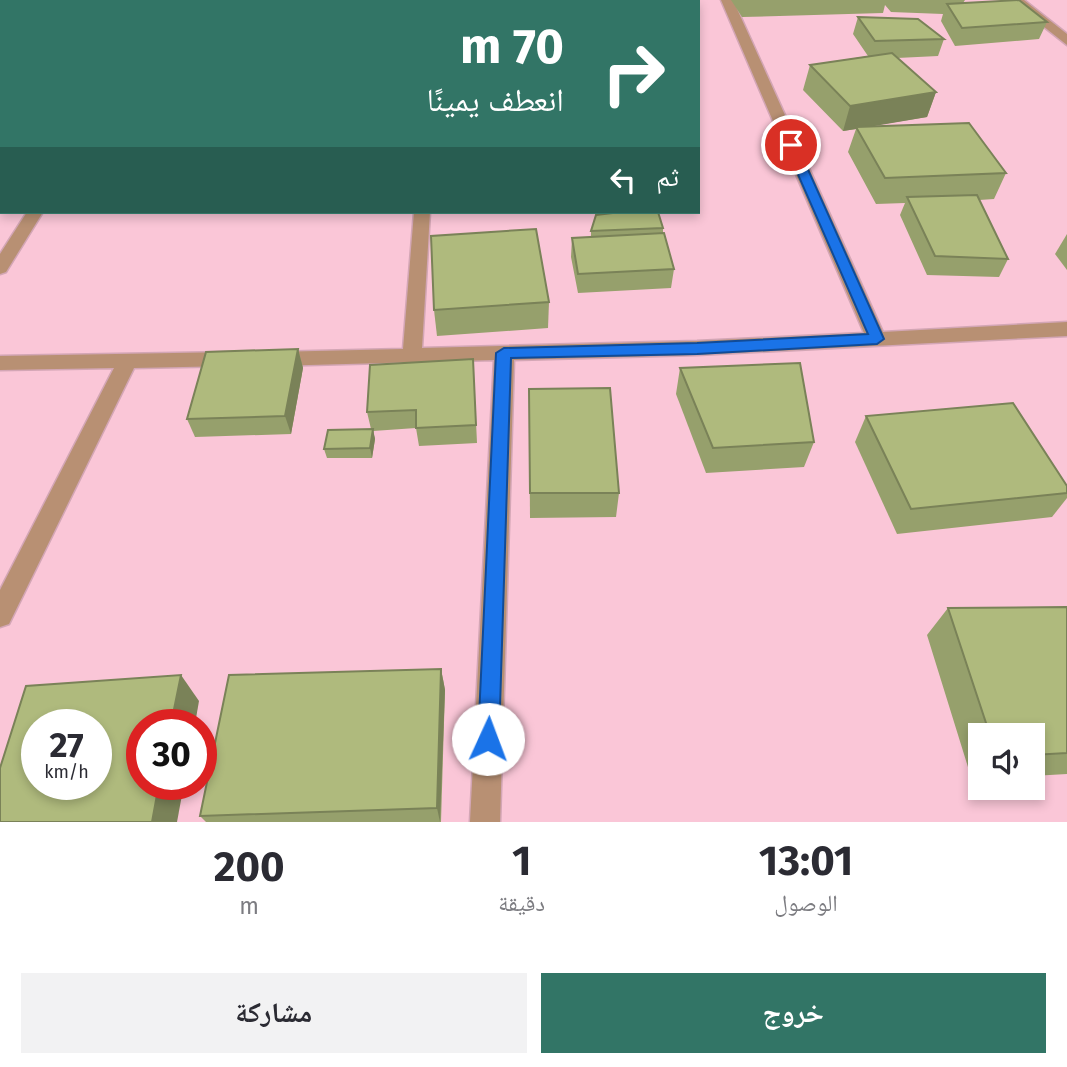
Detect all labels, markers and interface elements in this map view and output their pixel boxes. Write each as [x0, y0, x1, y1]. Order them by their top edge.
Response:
text: 70 m [460, 17, 564, 76]
icon: right [588, 28, 679, 119]
text: انعطف يمينًا [426, 81, 564, 119]
pin [761, 115, 821, 175]
icon: arrive [772, 126, 810, 164]
icon: left [604, 161, 642, 199]
text: ثم [656, 162, 679, 193]
position arrow [451, 702, 525, 776]
speed limit sign: 30 [126, 709, 217, 800]
map controls [968, 723, 1045, 800]
button: sound [968, 723, 1045, 800]
text: 27 [49, 724, 84, 766]
text: km/h [44, 761, 89, 783]
text: 1 [512, 836, 531, 886]
text: 13:01 [759, 836, 853, 886]
text: 200 [214, 842, 285, 892]
text: دقيقة [498, 889, 545, 917]
text: الوصول [774, 889, 838, 917]
text: m [239, 892, 259, 920]
button: مشاركة [21, 973, 527, 1053]
button: خروج [541, 973, 1046, 1053]

